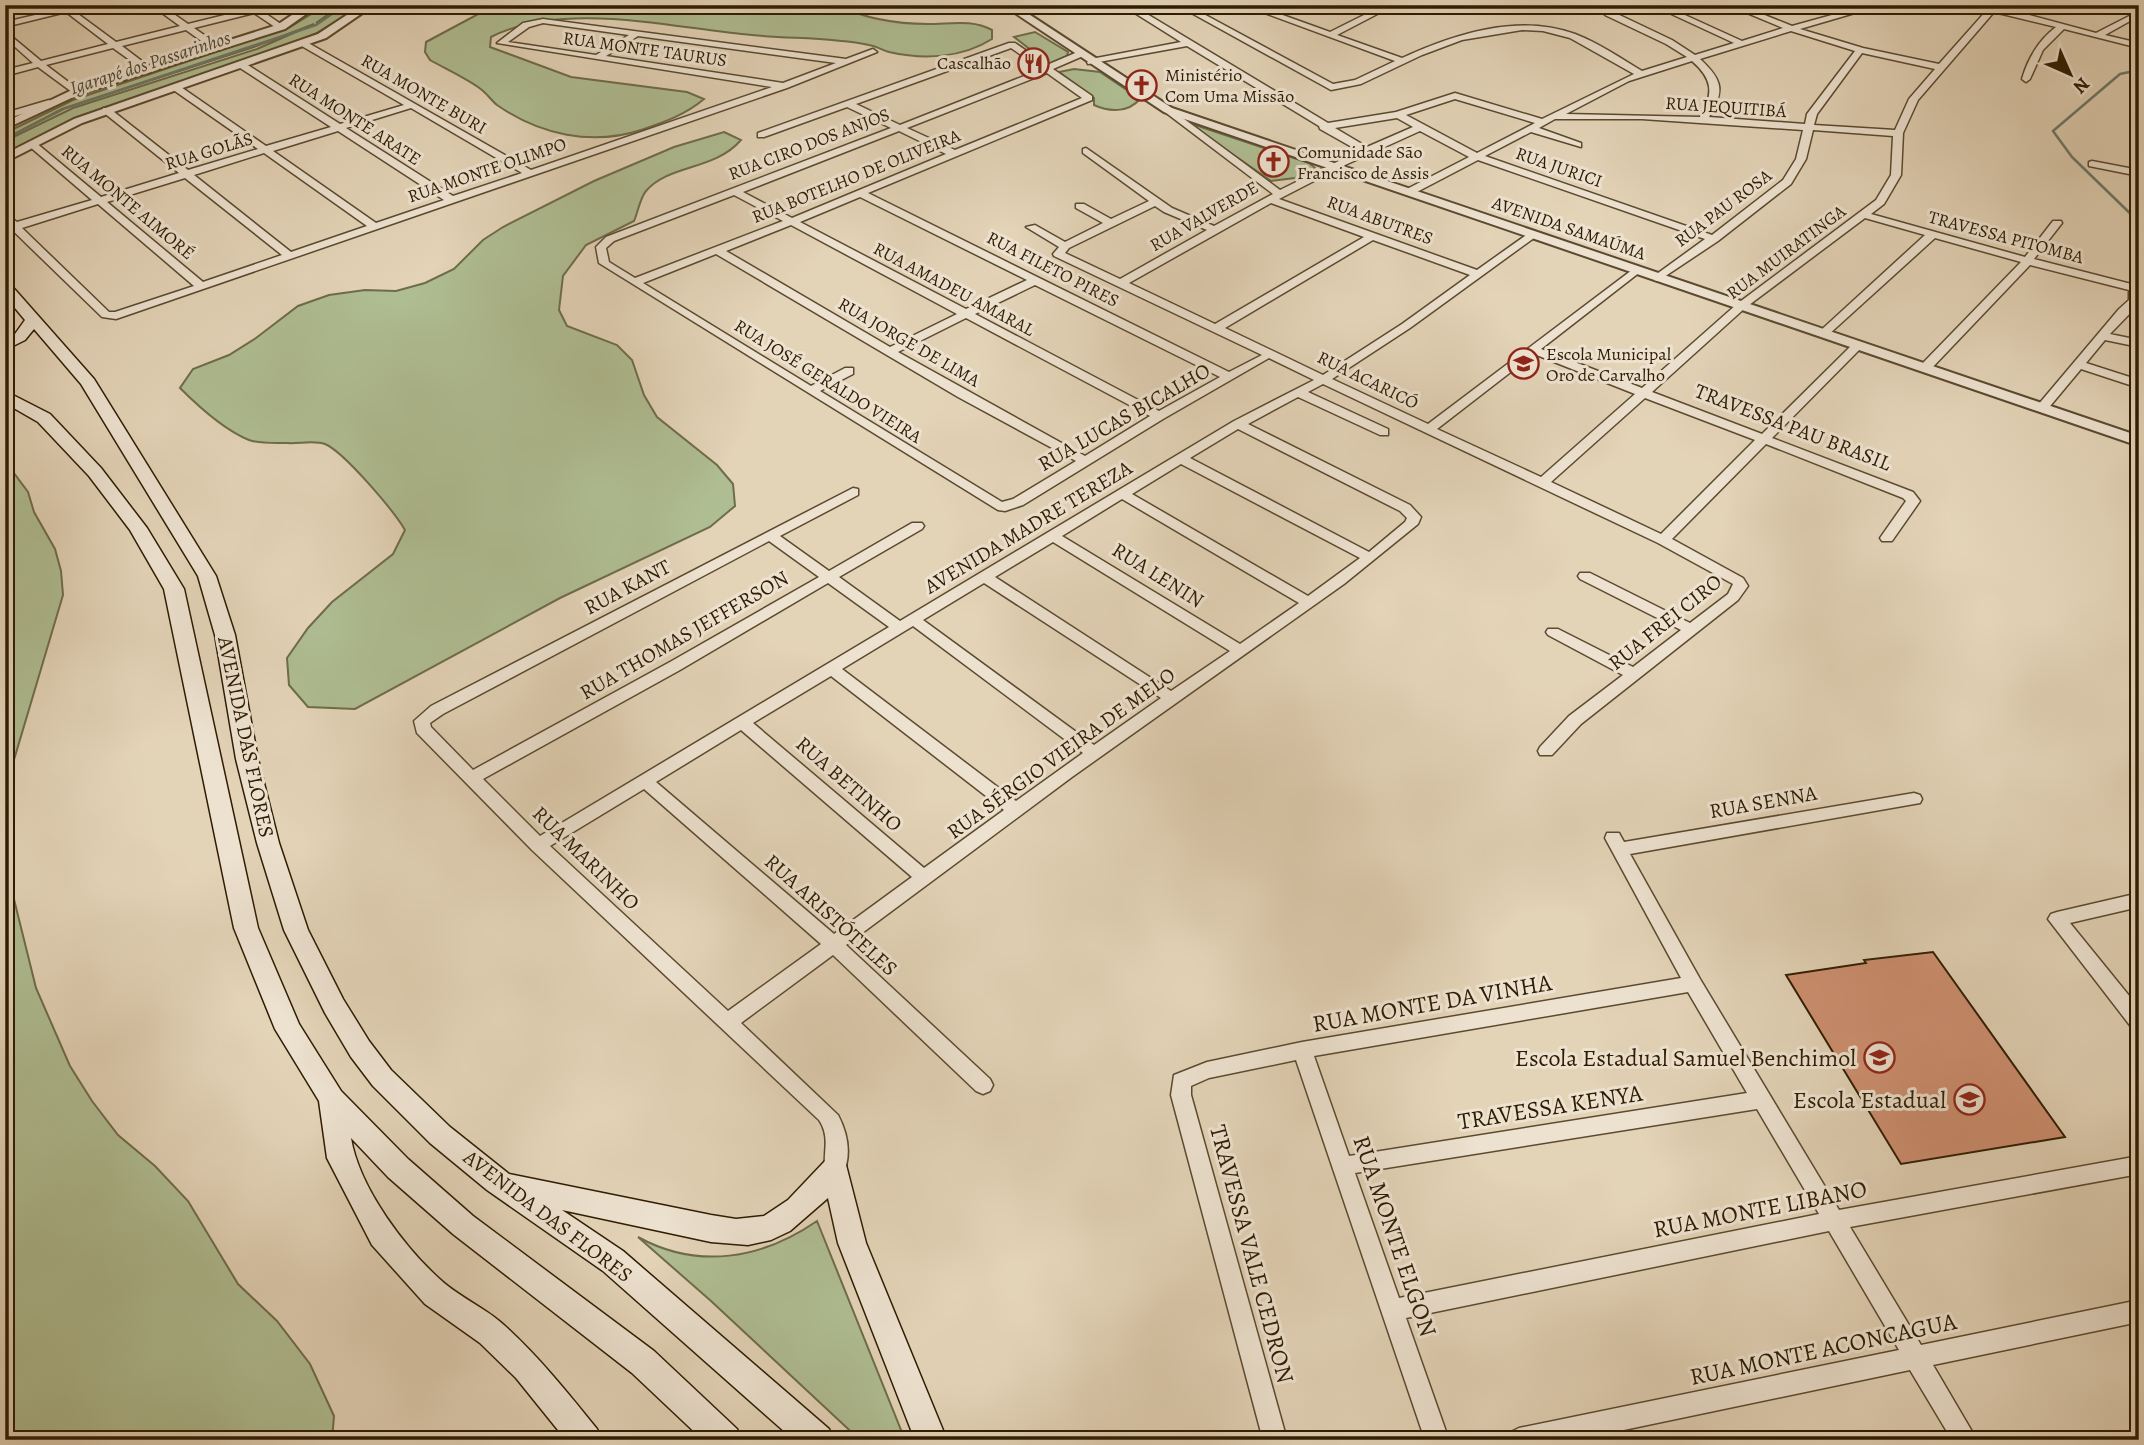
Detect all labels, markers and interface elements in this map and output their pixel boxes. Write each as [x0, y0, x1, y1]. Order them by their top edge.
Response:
water label: Igarapé dos Passarinhos [66, 25, 234, 101]
street label: RUA MONTE TAURUS [561, 26, 729, 72]
north arrow [2036, 38, 2106, 108]
restaurant icon: Cascalhão [1017, 46, 1051, 80]
street label: RUA MONTE BURI [357, 48, 491, 140]
place label: Cascalhão [937, 51, 1011, 75]
place label: Ministério Com Uma Missão [1165, 63, 1294, 108]
street label: RUA MONTE ARATE [284, 67, 426, 171]
church icon: Ministério Com Uma Missão [1125, 68, 1159, 102]
text: N [2067, 71, 2095, 100]
street label: RUA JEQUITIBÁ [1665, 91, 1788, 123]
street label: RUA CIRO DOS ANJOS [725, 102, 893, 186]
street label: RUA BOTELHO DE OLIVEIRA [748, 123, 964, 229]
street label: RUA GOLÃS [162, 126, 256, 176]
street label: RUA MONTE OLIMPO [404, 132, 570, 208]
street label: RUA MONTE AIMORÉ [56, 139, 200, 265]
place label: Comunidade São Francisco de Assis [1297, 140, 1429, 185]
street label: RUA JURICI [1512, 141, 1606, 193]
church icon: Comunidade São Francisco de Assis [1257, 145, 1291, 179]
street label: RUA PAU ROSA [1670, 163, 1777, 252]
street label: RUA VALVERDE [1145, 175, 1263, 257]
street label: RUA ABUTRES [1324, 190, 1436, 250]
street label: AVENIDA SAMAÚMA [1488, 190, 1649, 266]
street label: RUA MUIRATINGA [1721, 199, 1851, 305]
street label: TRAVESSA PITOMBA [1926, 205, 2087, 269]
street label: RUA FILETO PIRES [983, 225, 1123, 313]
street label: RUA AMADEU AMARAL [869, 236, 1039, 342]
street label: RUA JORGE DE LIMA [834, 292, 985, 393]
street label: RUA JOSÉ GERALDO VIEIRA [730, 313, 927, 449]
place label: Escola Municipal Oro de Carvalho [1546, 342, 1672, 387]
street label: RUA ACARICÓ [1313, 345, 1423, 415]
school or university icon: Escola Municipal Oro de Carvalho [1506, 347, 1540, 381]
street label: RUA LUCAS BICALHO [1033, 356, 1215, 478]
street label: TRAVESSA PAU BRASIL [1691, 377, 1895, 477]
street label: AVENIDA MADRE TEREZA [918, 453, 1138, 601]
street label: RUA LENIN [1107, 536, 1209, 614]
street label: RUA KANT [579, 552, 676, 621]
street label: RUA THOMAS JEFFERSON [575, 564, 793, 706]
street label: RUA FREI CIRO [1602, 568, 1728, 676]
street label: AVENIDA DAS FLORES [211, 633, 281, 840]
street label: RUA SÉRGIO VIEIRA DE MELO [941, 661, 1181, 845]
street label: RUA BETINHO [790, 730, 908, 838]
street label: RUA SENNA [1707, 779, 1820, 825]
street label: RUA MARINHO [526, 800, 646, 916]
street label: RUA ARISTÓTELES [759, 848, 903, 982]
street label: RUA MONTE DA VINHA [1310, 966, 1555, 1040]
school or university icon: Escola Estadual Samuel Benchimol [1862, 1041, 1896, 1075]
place label: Escola Estadual Samuel Benchimol [1515, 1042, 1856, 1074]
street label: TRAVESSA KENYA [1455, 1076, 1645, 1137]
school or university icon: Escola Estadual [1952, 1083, 1986, 1117]
place label: Escola Estadual [1793, 1084, 1946, 1116]
street label: TRAVESSA VALE CEDRON [1202, 1121, 1302, 1387]
street label: RUA MONTE ELGON [1346, 1131, 1444, 1341]
street label: AVENIDA DAS FLORES [457, 1143, 638, 1289]
street label: RUA MONTE LIBANO [1650, 1173, 1870, 1245]
street label: RUA MONTE ACONCAGUA [1687, 1305, 1960, 1393]

